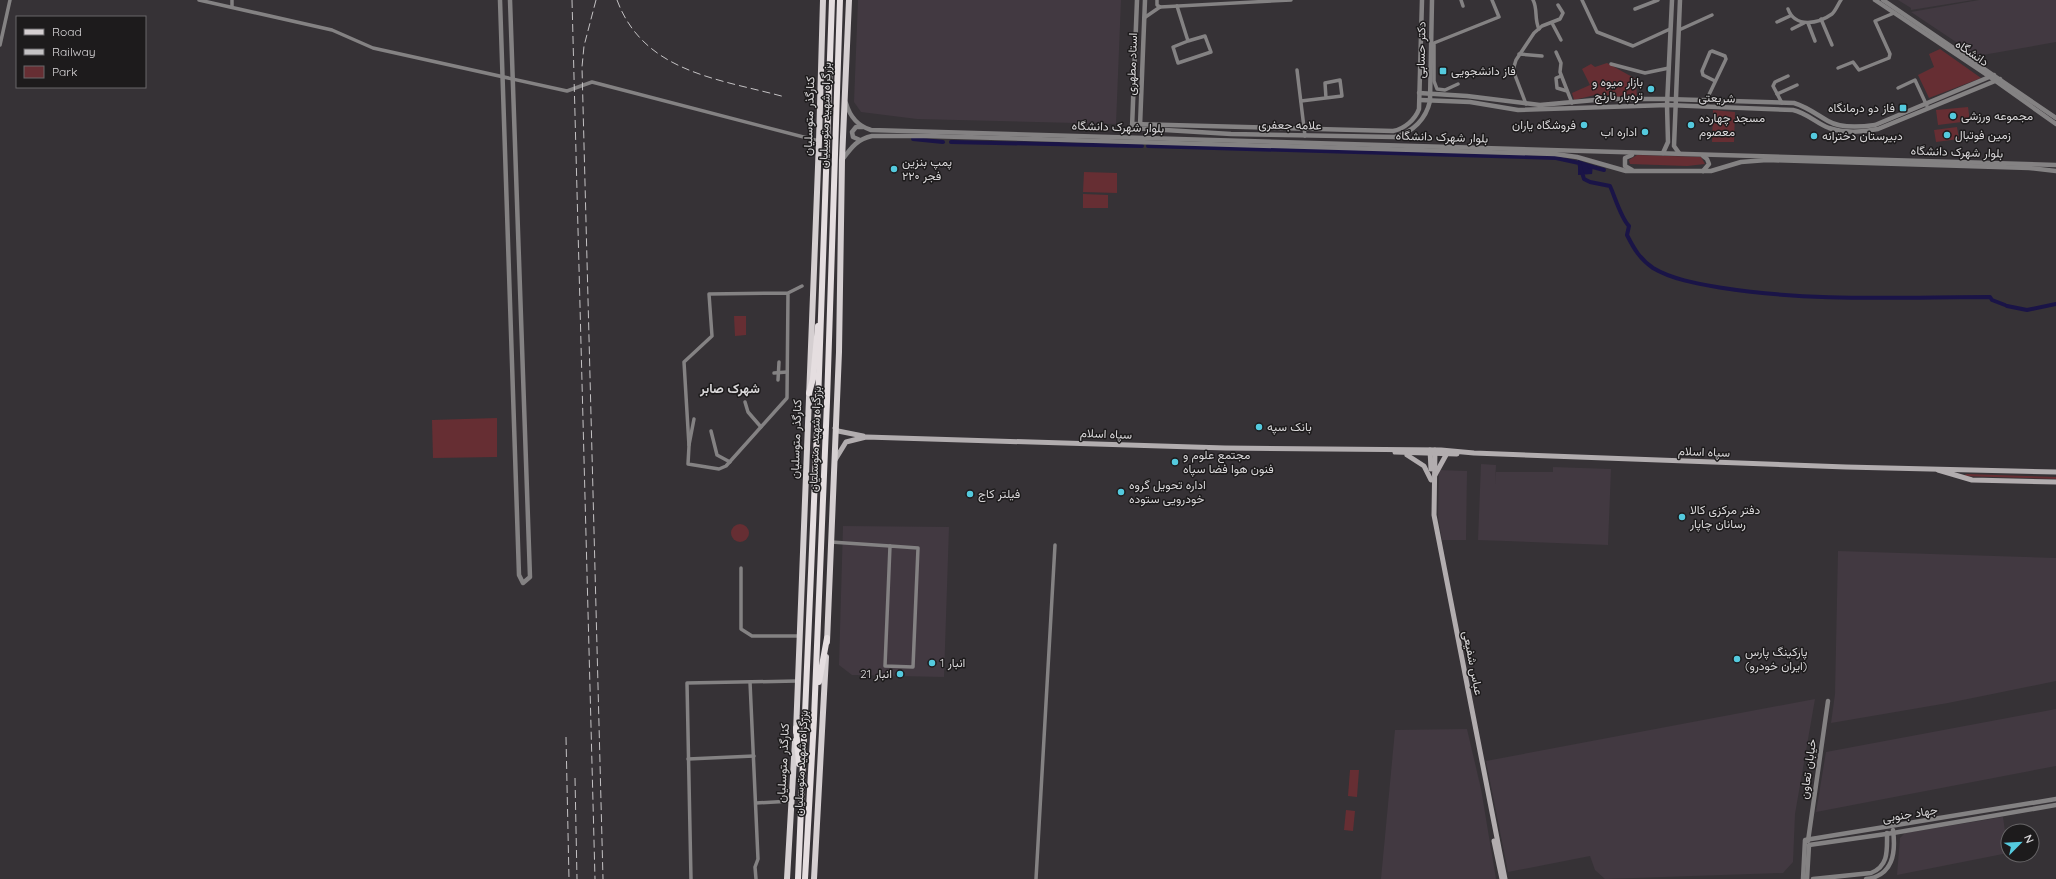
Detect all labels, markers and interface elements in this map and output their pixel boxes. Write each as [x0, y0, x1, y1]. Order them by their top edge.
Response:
legend [16, 16, 146, 88]
street label: دکتر حسابی [1413, 21, 1429, 79]
text: Road [52, 24, 82, 39]
street label: استاد مطهری [1123, 32, 1141, 96]
street label: دانشگاه [1953, 36, 1992, 69]
text: Railway [52, 44, 96, 59]
street label: بزرگراه شهید متوسلیان [815, 62, 835, 168]
place label: فاز دانشجویی [1451, 63, 1516, 79]
text: Park [52, 64, 77, 79]
marker: فاز دانشجویی [1438, 66, 1448, 76]
place label: بازار میوه و تره‌بار نارنج [1592, 74, 1643, 105]
street label: کنارگذر متوسلیان [800, 76, 818, 156]
marker: بازار میوه و تره‌بار نارنج [1646, 84, 1656, 94]
street label: شریعتی [1698, 89, 1736, 107]
place label: فاز دو درمانگاه [1828, 100, 1895, 116]
marker: فاز دو درمانگاه [1898, 103, 1908, 113]
place label: مجموعه ورزشی [1961, 108, 2033, 124]
place label: مسجد چهارده معصوم [1699, 110, 1765, 140]
marker: مجموعه ورزشی [1948, 111, 1958, 121]
street label: علامه جعفری [1258, 116, 1322, 134]
street label: بلوار شهرک دانشگاه [1071, 117, 1165, 137]
place label: فروشگاه یاران [1512, 117, 1576, 133]
marker: فروشگاه یاران [1579, 120, 1589, 130]
marker: مسجد چهارده معصوم [1686, 120, 1696, 130]
place label: اداره اب [1600, 124, 1637, 140]
street label: بلوار شهرک دانشگاه [1395, 127, 1489, 147]
marker: اداره اب [1640, 127, 1650, 137]
place label: زمین فوتبال [1955, 127, 2011, 143]
place label: دبیرستان دخترانه [1822, 128, 1903, 144]
marker: زمین فوتبال [1942, 130, 1952, 140]
marker: دبیرستان دخترانه [1809, 131, 1819, 141]
street label: بلوار شهرک دانشگاه [1910, 142, 2004, 162]
place label: پمپ بنزین ۲۲۰ فجر [902, 154, 952, 184]
marker: پمپ بنزین ۲۲۰ فجر [889, 164, 899, 174]
district label: شهرک صابر [699, 380, 760, 397]
street label: بزرگراه شهید متوسلیان [805, 386, 825, 492]
street label: کنارگذر متوسلیان [787, 399, 805, 479]
place label: بانک سپه [1267, 419, 1312, 435]
marker: بانک سپه [1254, 422, 1264, 432]
street label: سپاه اسلام [1080, 425, 1132, 443]
street label: سپاه اسلام [1678, 443, 1730, 461]
place label: مجتمع علوم و فنون هوا فضا سپاه [1183, 447, 1274, 477]
marker: مجتمع علوم و فنون هوا فضا سپاه [1170, 457, 1180, 467]
place label: اداره تحویل گروه خودرویی ستوده [1129, 477, 1206, 507]
place label: فیلتر کاج [978, 486, 1020, 503]
marker: اداره تحویل گروه خودرویی ستوده [1116, 487, 1126, 497]
marker: فیلتر کاج [965, 489, 975, 499]
place label: دفتر مرکزی کالا رسانان چاپار [1689, 502, 1761, 532]
marker: دفتر مرکزی کالا رسانان چاپار [1677, 512, 1687, 522]
street label: عباس شفیعی [1459, 629, 1487, 697]
place label: پارکینگ پارس (ایران خودرو) [1745, 644, 1808, 674]
marker: پارکینگ پارس (ایران خودرو) [1732, 654, 1742, 664]
place label: انبار 1 [940, 655, 965, 671]
marker: انبار 1 [927, 658, 937, 668]
place label: انبار 21 [860, 666, 892, 682]
marker: انبار 21 [895, 669, 905, 679]
street label: بزرگراه شهید متوسلیان [790, 710, 812, 816]
street label: کنارگذر متوسلیان [773, 723, 793, 803]
street label: خیابان تعاون [1796, 738, 1820, 800]
street label: جهاد جنوبی [1881, 802, 1939, 826]
north arrow [2000, 823, 2040, 863]
text: N [2021, 832, 2037, 845]

